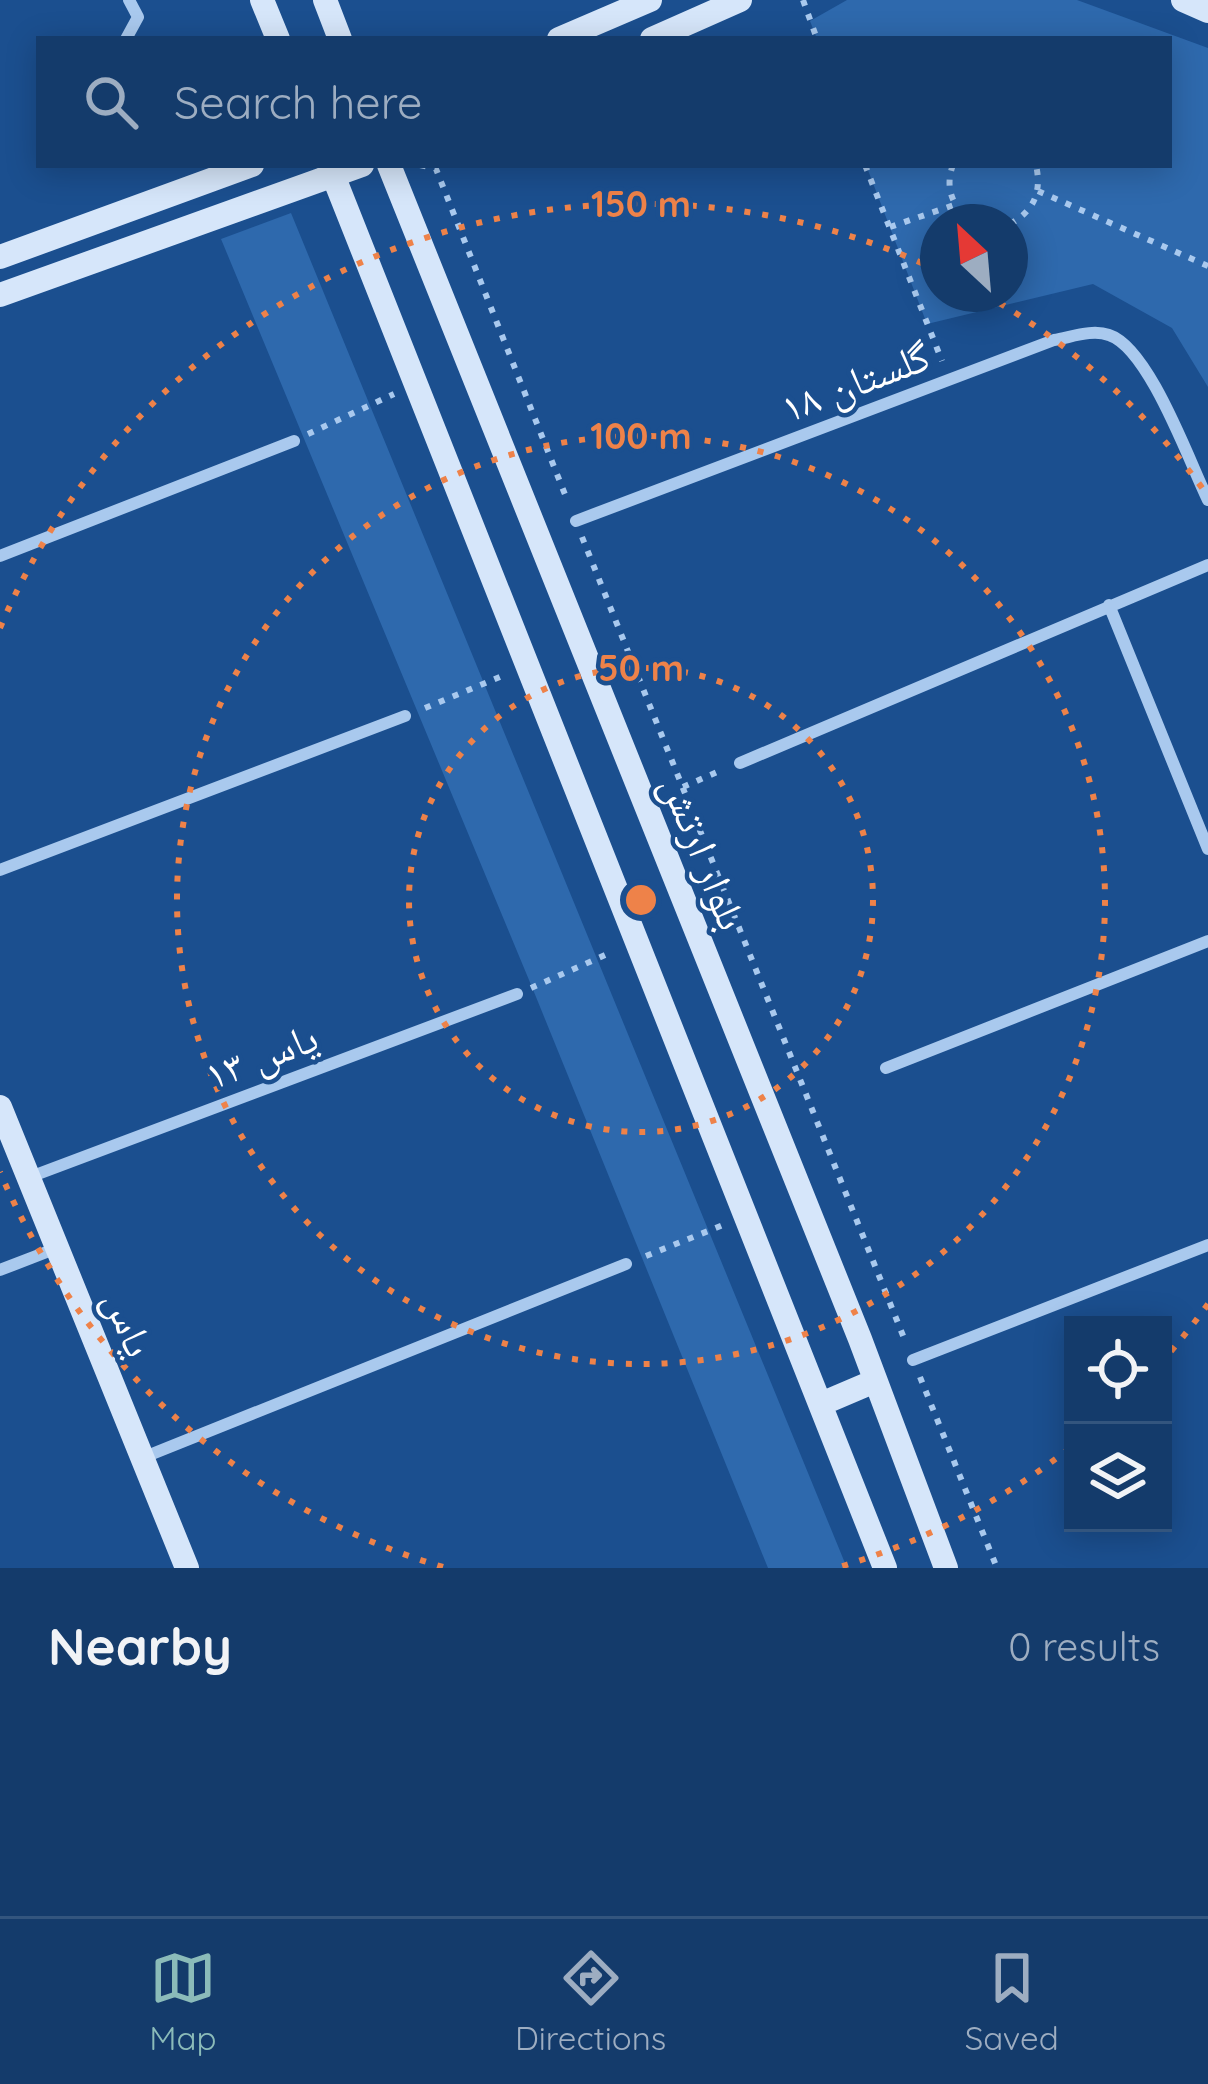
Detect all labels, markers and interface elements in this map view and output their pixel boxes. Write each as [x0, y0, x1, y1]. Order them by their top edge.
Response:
search box [36, 36, 1172, 168]
icon: search [78, 69, 144, 135]
text: Search here [174, 74, 422, 130]
text: 150 m [591, 181, 691, 226]
north arrow [920, 204, 1028, 312]
street label: گلستان ۱۸ [773, 328, 937, 434]
text: 100 m [590, 413, 692, 458]
text: 50 m [598, 645, 684, 690]
street label: بلوار ارتش [650, 767, 760, 937]
centre of rings [620, 879, 662, 921]
street label: یاس ۱۳ [197, 1009, 325, 1101]
street label: یاس [93, 1282, 167, 1364]
map controls [1064, 1316, 1172, 1532]
button: locate [1064, 1316, 1172, 1424]
button: layers [1064, 1424, 1172, 1532]
text: Nearby [48, 1614, 232, 1678]
text: 0 results [1008, 1622, 1160, 1671]
tab: Map [149, 1945, 217, 2058]
tab: Directions [515, 1945, 666, 2058]
tab: Saved [965, 1945, 1059, 2058]

